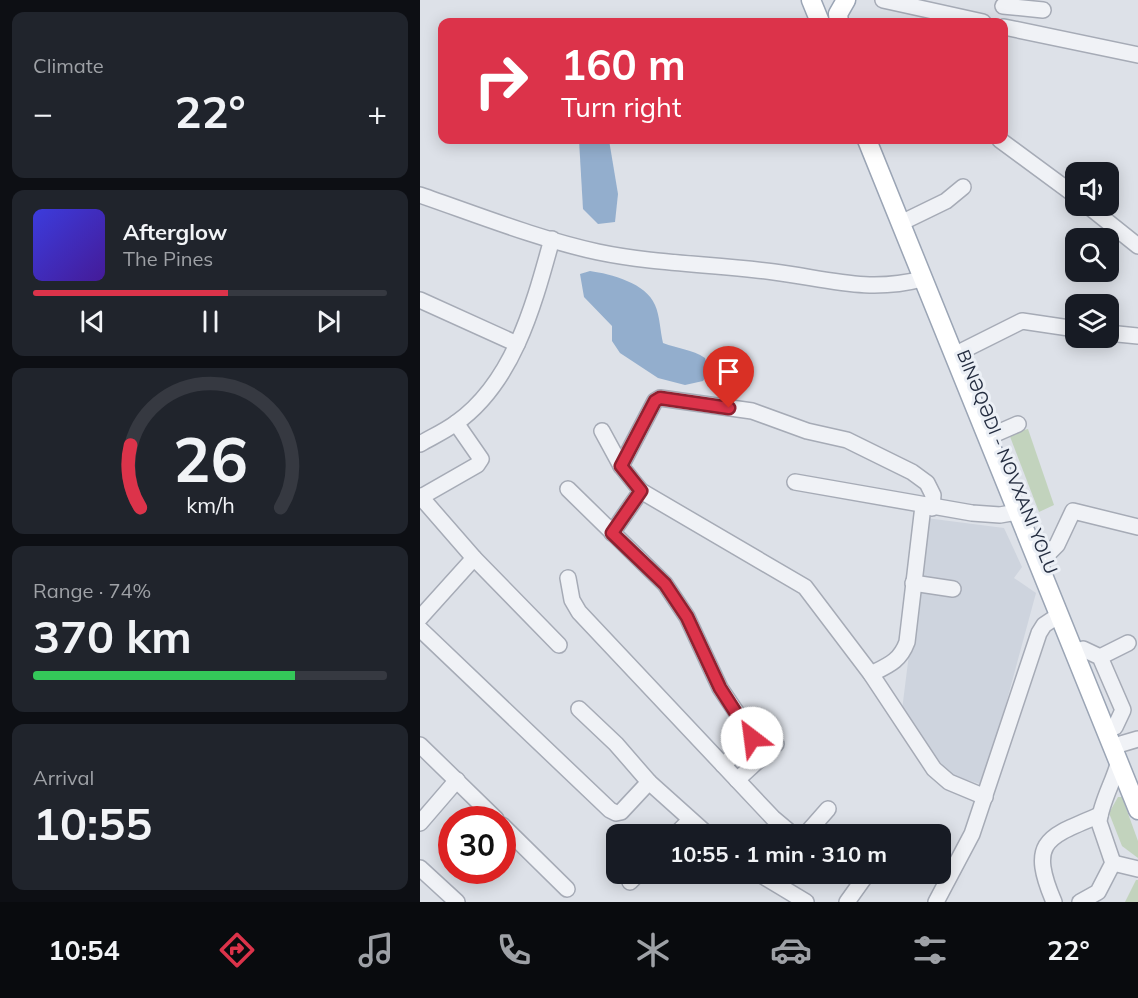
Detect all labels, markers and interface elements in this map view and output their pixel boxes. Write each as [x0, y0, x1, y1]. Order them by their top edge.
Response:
text: 160 m [561, 38, 686, 91]
icon: right [462, 42, 540, 120]
text: Climate [33, 53, 104, 78]
text: 22° [174, 83, 246, 139]
text: Turn right [561, 90, 681, 124]
text: − [33, 92, 53, 133]
text: + [367, 92, 387, 133]
map controls [1065, 162, 1119, 348]
button: sound [1065, 162, 1119, 216]
text: Afterglow [123, 218, 227, 246]
button: search [1065, 228, 1119, 282]
text: The Pines [123, 246, 213, 271]
button: layers [1065, 294, 1119, 348]
icon: previous [76, 305, 109, 338]
icon: pause [194, 305, 227, 338]
icon: next [312, 305, 345, 338]
pin [703, 346, 754, 408]
street label: BINƏQƏDI - NOVXANI YOLU [952, 346, 1063, 577]
icon: arrive [712, 355, 745, 388]
text: 26 [173, 419, 247, 498]
text: km/h [186, 491, 234, 518]
text: Range · 74% [33, 578, 151, 603]
text: 370 km [33, 608, 192, 664]
position arrow [720, 706, 784, 770]
text: Arrival [33, 765, 94, 790]
text: 10:55 [33, 795, 152, 851]
speed limit sign: 30 [438, 806, 516, 884]
text: 10:55 · 1 min · 310 m [670, 840, 887, 868]
icon: directions [216, 929, 258, 971]
icon: music [355, 929, 397, 971]
icon: phone [493, 929, 535, 971]
icon: climate [632, 929, 674, 971]
icon: car [770, 929, 812, 971]
icon: filters [909, 929, 951, 971]
text: 10:54 [48, 933, 120, 967]
text: 22° [1047, 933, 1090, 967]

